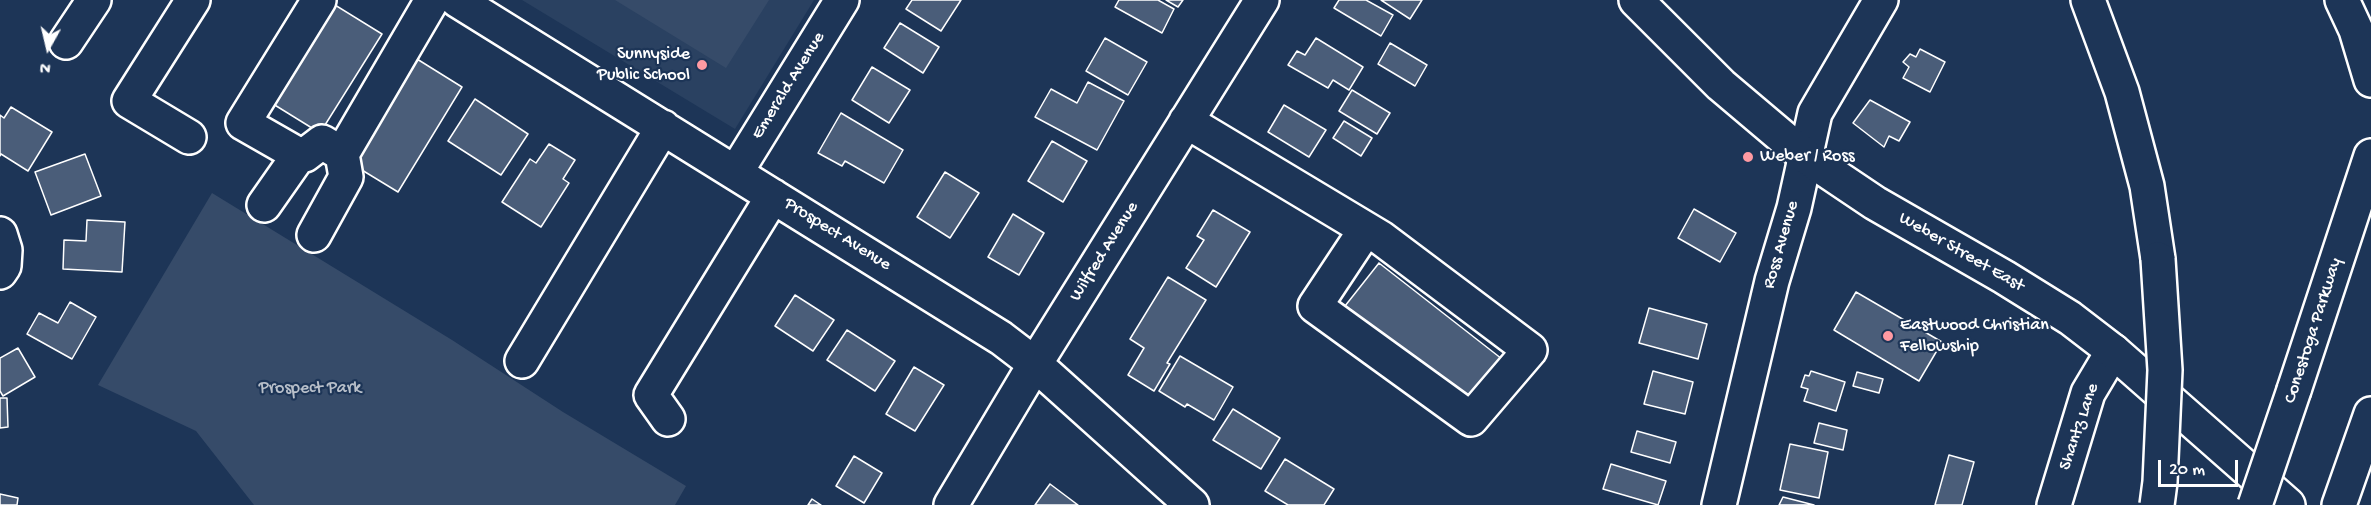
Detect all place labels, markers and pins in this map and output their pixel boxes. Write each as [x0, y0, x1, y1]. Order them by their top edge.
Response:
place label: Sunnyside Public School [597, 44, 690, 86]
marker: Sunnyside Public School [695, 58, 709, 72]
place label: Weber / Ross [1760, 146, 1855, 168]
marker: Weber / Ross [1741, 150, 1755, 164]
place label: Eastwood Christian Fellowship [1900, 315, 2049, 358]
marker: Eastwood Christian Fellowship [1881, 329, 1895, 343]

